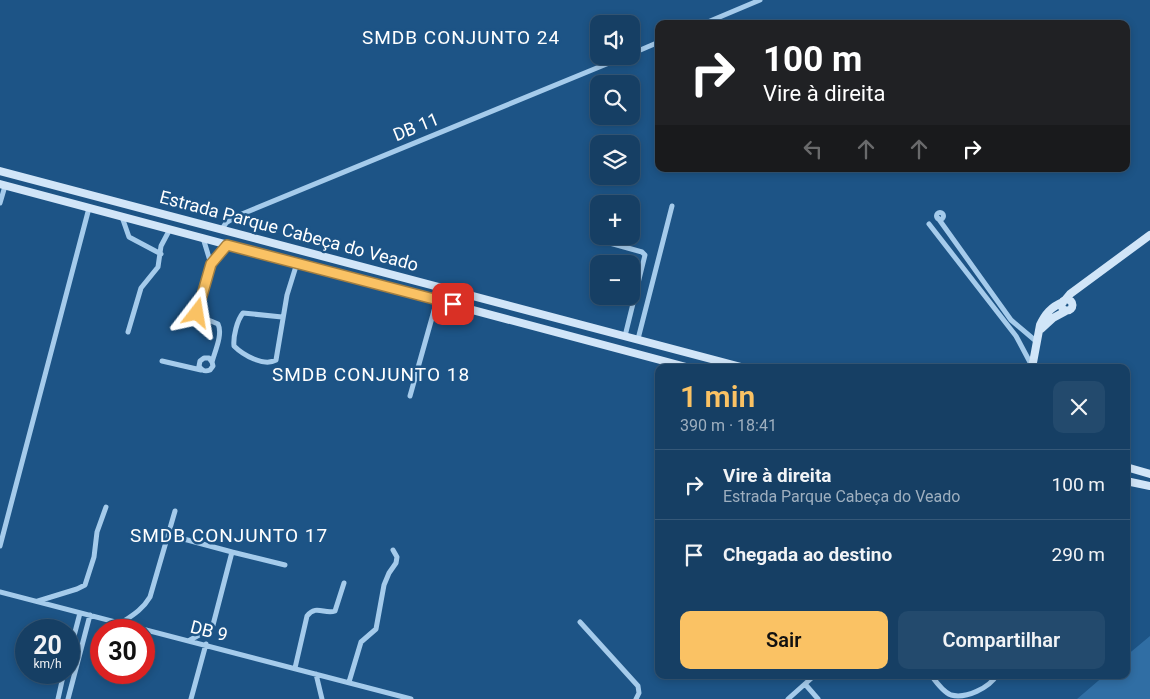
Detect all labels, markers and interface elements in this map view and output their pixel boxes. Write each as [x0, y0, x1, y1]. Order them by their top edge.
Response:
map controls [590, 15, 640, 305]
button: sound [590, 15, 640, 65]
district label: SMDB CONJUNTO 24 [362, 26, 560, 49]
text: 100 m [763, 39, 862, 80]
icon: right [680, 40, 745, 105]
button: search [590, 75, 640, 125]
text: Vire à direita [763, 81, 885, 106]
street label: DB 11 [390, 108, 442, 145]
button: layers [590, 135, 640, 185]
icon: left [799, 135, 827, 163]
icon: ahead [852, 135, 880, 163]
icon: ahead [905, 135, 933, 163]
icon: right [958, 135, 986, 163]
street label: Estrada Parque Cabeça do Veado [157, 186, 421, 275]
button: + [590, 195, 640, 245]
button: − [590, 255, 640, 305]
pin [432, 283, 474, 325]
position arrow [170, 286, 222, 338]
icon: arrive [439, 290, 467, 318]
district label: SMDB CONJUNTO 18 [272, 363, 470, 386]
text: 1 min [680, 379, 755, 414]
button: close [1053, 381, 1105, 433]
text: 390 m · 18:41 [680, 416, 777, 435]
text: Vire à direita [723, 464, 832, 487]
icon: right [680, 471, 708, 499]
text: 100 m [1052, 473, 1105, 496]
text: Estrada Parque Cabeça do Veado [723, 487, 960, 506]
district label: SMDB CONJUNTO 17 [130, 524, 328, 547]
icon: arrive [680, 541, 708, 569]
text: Chegada ao destino [723, 543, 892, 566]
text: 290 m [1052, 543, 1105, 566]
button: Sair [680, 611, 888, 669]
button: Compartilhar [898, 611, 1105, 669]
street label: DB 9 [188, 616, 230, 645]
speed limit sign: 30 [90, 619, 155, 684]
text: 20 [33, 631, 62, 660]
text: km/h [33, 657, 62, 671]

